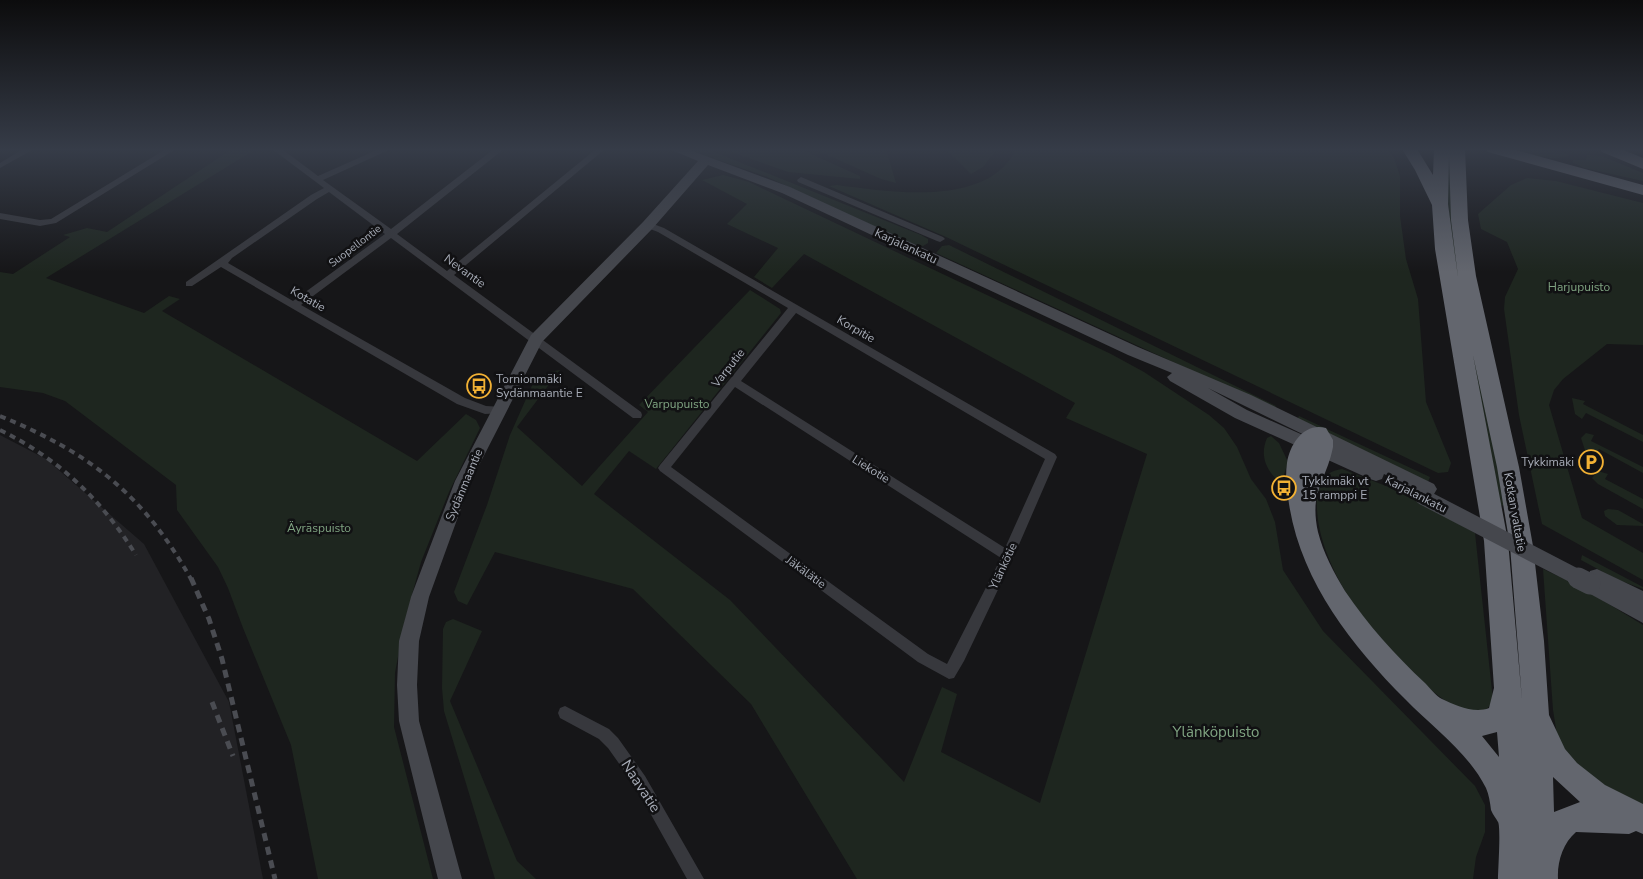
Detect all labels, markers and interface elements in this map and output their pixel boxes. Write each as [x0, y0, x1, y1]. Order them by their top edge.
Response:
street label: Suopellontie [326, 221, 385, 271]
street label: Karjalankatu [872, 225, 940, 267]
street label: Nevantie [441, 250, 489, 292]
park label: Harjupuisto [1548, 279, 1611, 295]
street label: Kotatie [288, 283, 328, 315]
street label: Korpitie [834, 312, 878, 346]
street label: Varputie [707, 345, 748, 392]
place label: Tornionmäki Sydänmaantie E [496, 371, 583, 401]
bus stop icon: Tornionmäki Sydänmaantie E [466, 373, 492, 399]
park label: Varpupuisto [643, 396, 710, 412]
street label: Sydänmaantie [442, 447, 486, 523]
parking icon: Tykkimäki [1578, 449, 1604, 475]
street label: Liekotie [849, 451, 893, 487]
place label: Tykkimäki [1521, 454, 1574, 470]
street label: Kotkan valtatie [1500, 471, 1530, 553]
street label: Karjalankatu [1382, 472, 1450, 516]
place label: Tykkimäki vt 15 ramppi E [1302, 473, 1369, 503]
bus stop icon: Tykkimäki vt 15 ramppi E [1271, 475, 1297, 501]
park label: Äyräspuisto [287, 520, 351, 536]
street label: Ylänkötie [985, 540, 1021, 593]
street label: Jäkälätie [782, 551, 829, 592]
park label: Ylänköpuisto [1172, 722, 1259, 742]
street label: Naavatie [616, 756, 666, 816]

